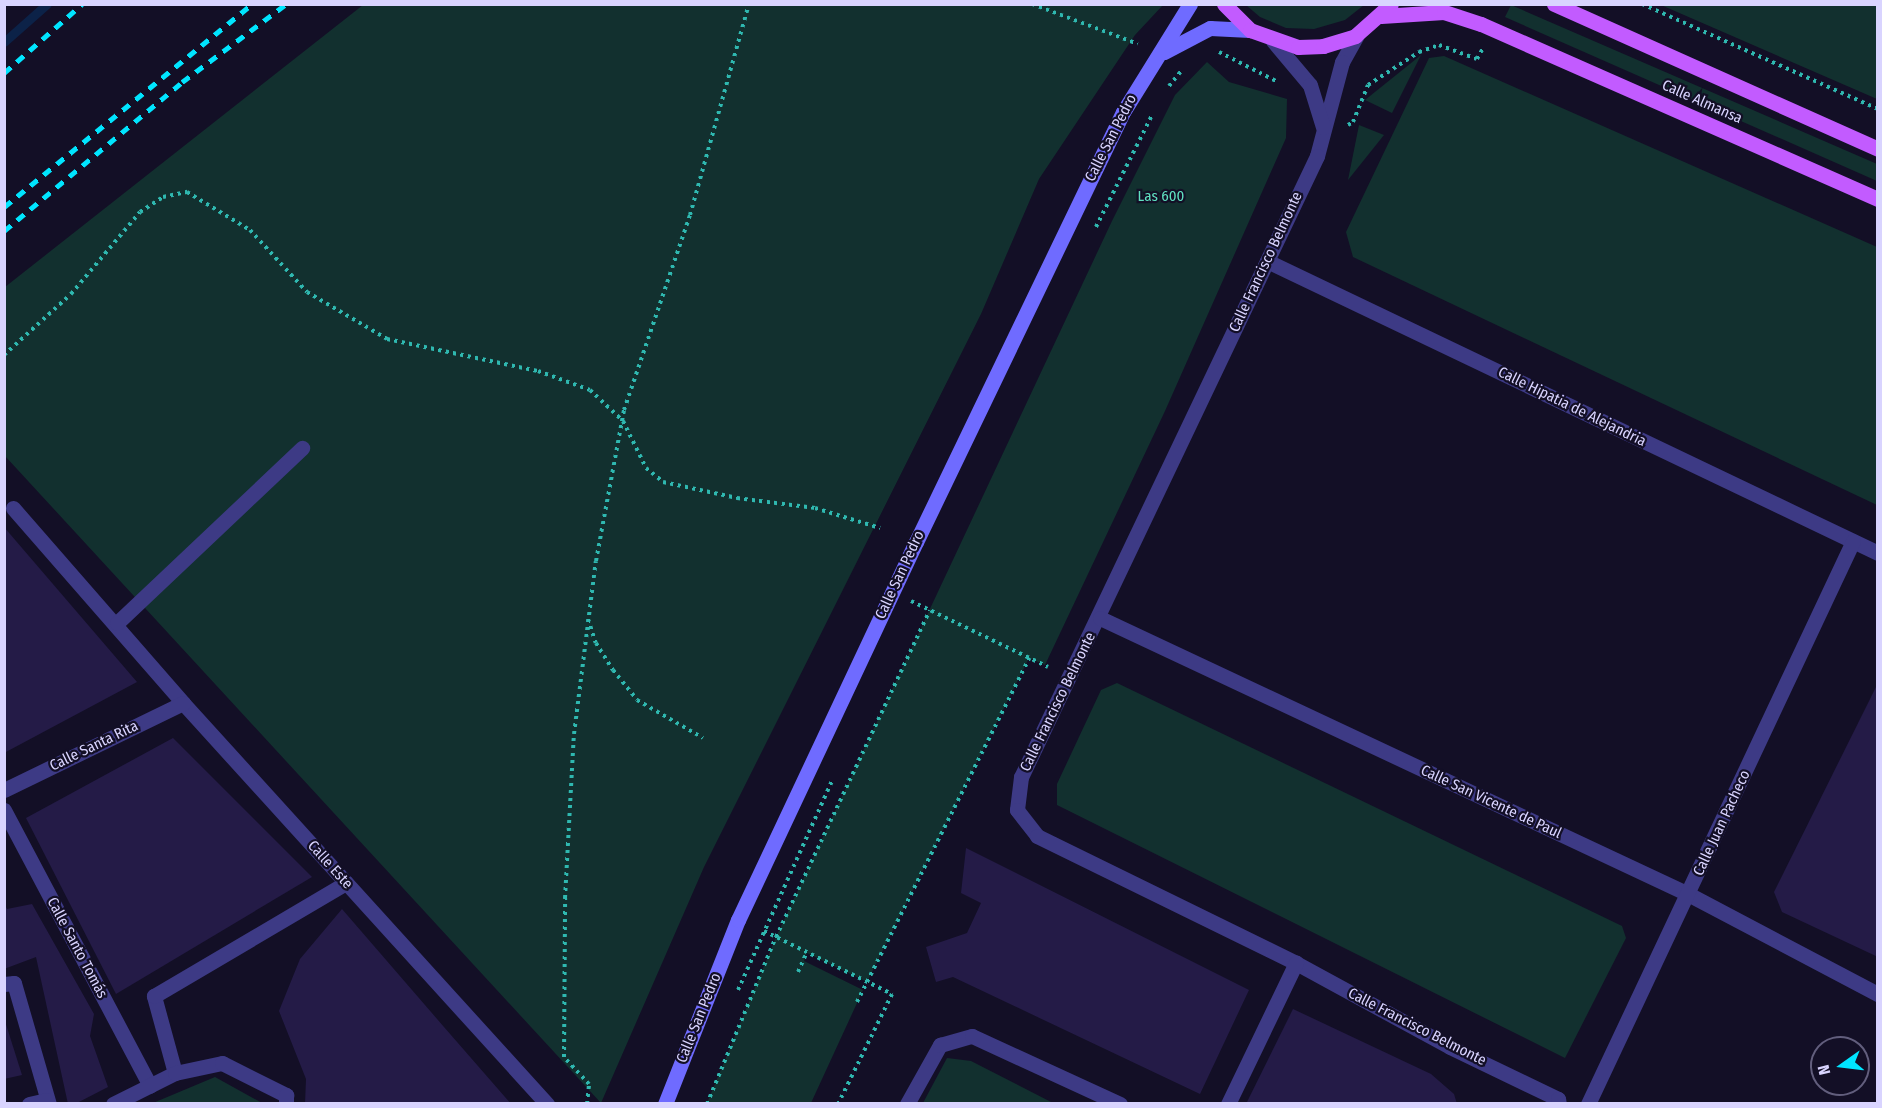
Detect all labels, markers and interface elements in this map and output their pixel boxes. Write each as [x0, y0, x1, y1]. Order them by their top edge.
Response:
street label: Calle Almansa [1659, 76, 1745, 128]
street label: Calle San Pedro [1081, 91, 1141, 185]
park label: Las 600 [1138, 188, 1184, 206]
street label: Calle Francisco Belmonte [1226, 189, 1306, 335]
street label: Calle Hipatia de Alejandria [1495, 363, 1649, 451]
street label: Calle San Pedro [872, 528, 928, 622]
street label: Calle Francisco Belmonte [1016, 629, 1100, 775]
street label: Calle Santa Rita [47, 717, 141, 775]
street label: Calle San Vicente de Paul [1418, 761, 1564, 843]
street label: Calle Juan Pacheco [1690, 767, 1754, 879]
street label: Calle Este [304, 837, 356, 893]
street label: Calle Santo Tomás [43, 895, 111, 1001]
street label: Calle San Pedro [673, 970, 725, 1066]
street label: Calle Francisco Belmonte [1345, 984, 1489, 1070]
north arrow [1810, 1036, 1870, 1096]
text: N [1814, 1063, 1834, 1077]

